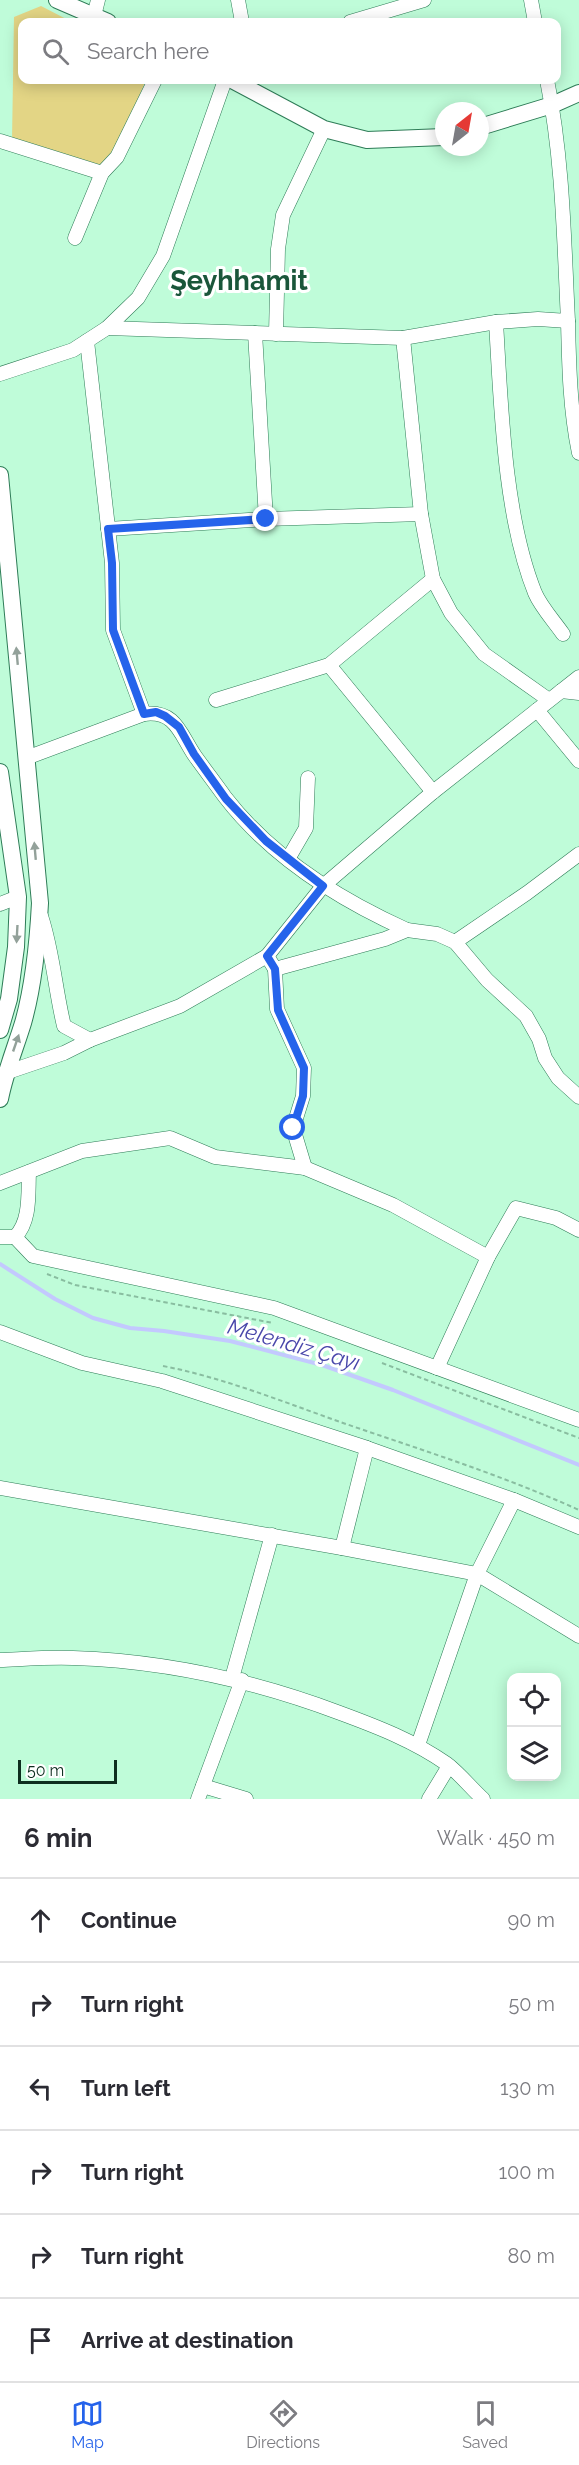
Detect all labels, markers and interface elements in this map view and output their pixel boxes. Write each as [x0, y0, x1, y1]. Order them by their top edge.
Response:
search box [18, 18, 561, 84]
icon: search [39, 35, 72, 68]
text: Search here [87, 38, 209, 64]
north arrow [435, 102, 489, 156]
district label: Şeyhhamit [170, 265, 308, 296]
route end [252, 505, 278, 531]
one-way arrow [12, 647, 22, 666]
one-way arrow [30, 841, 40, 860]
one-way arrow [12, 925, 21, 944]
one-way arrow [11, 1034, 21, 1052]
route start [279, 1114, 305, 1140]
water label: Melendiz Çayı [225, 1313, 363, 1375]
map controls [507, 1673, 561, 1781]
button: locate [507, 1673, 561, 1727]
button: layers [507, 1727, 561, 1781]
scale bar [18, 1757, 117, 1784]
text: 50 m [27, 1761, 64, 1780]
text: 6 min [24, 1823, 93, 1853]
text: Walk · 450 m [437, 1826, 555, 1850]
icon: ahead [24, 1904, 57, 1937]
text: Continue [81, 1907, 177, 1933]
text: 90 m [508, 1908, 555, 1932]
icon: right [24, 1988, 57, 2021]
text: Turn right [81, 1991, 184, 2017]
text: 50 m [508, 1992, 555, 2016]
icon: left [24, 2072, 57, 2105]
text: Turn left [81, 2075, 171, 2101]
text: 130 m [500, 2076, 555, 2100]
icon: right [24, 2156, 57, 2189]
text: Turn right [81, 2159, 184, 2185]
text: 100 m [498, 2160, 555, 2184]
icon: right [24, 2240, 57, 2273]
text: Turn right [81, 2243, 184, 2269]
text: 80 m [507, 2244, 555, 2268]
icon: arrive [24, 2324, 57, 2357]
text: Arrive at destination [81, 2327, 294, 2353]
tab: Map [71, 2397, 104, 2452]
tab: Directions [246, 2397, 320, 2452]
tab: Saved [462, 2397, 508, 2452]

